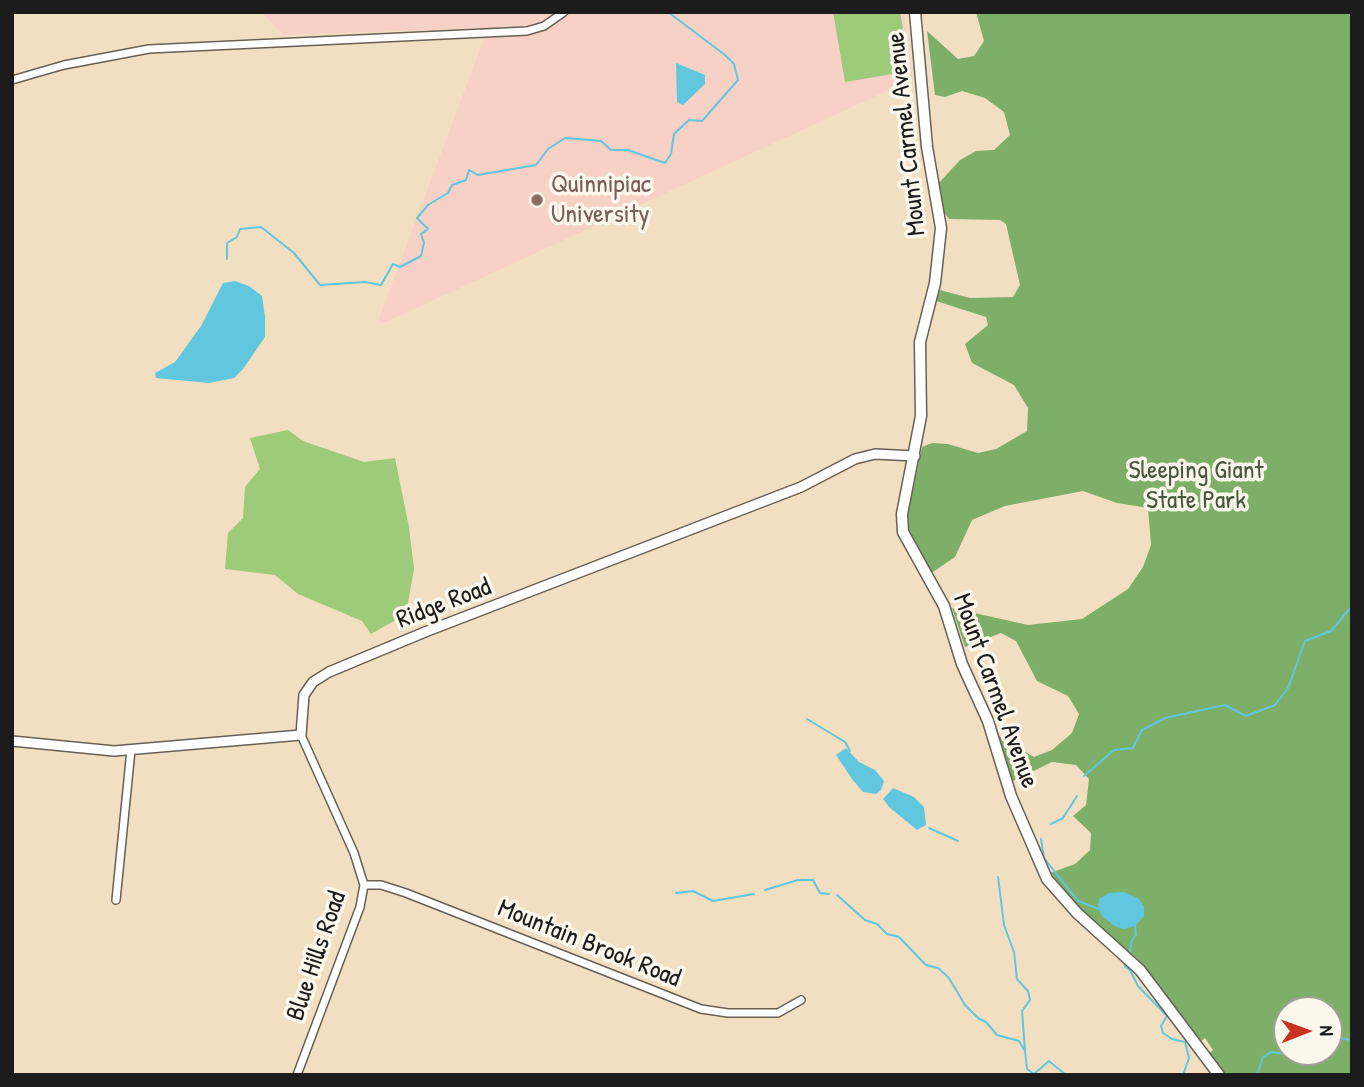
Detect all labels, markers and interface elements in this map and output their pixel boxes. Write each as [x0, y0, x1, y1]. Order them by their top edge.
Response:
street label: Mount Carmel Avenue [881, 31, 933, 237]
place label: Quinnipiac University [551, 169, 651, 230]
marker: Quinnipiac University [529, 192, 545, 208]
park label: Sleeping Giant State Park [1129, 455, 1263, 516]
street label: Ridge Road [393, 572, 495, 636]
street label: Mount Carmel Avenue [945, 590, 1045, 792]
street label: Blue Hills Road [280, 887, 354, 1025]
street label: Mountain Brook Road [493, 893, 685, 995]
north arrow [1273, 996, 1343, 1066]
text: N [1314, 1025, 1340, 1036]

